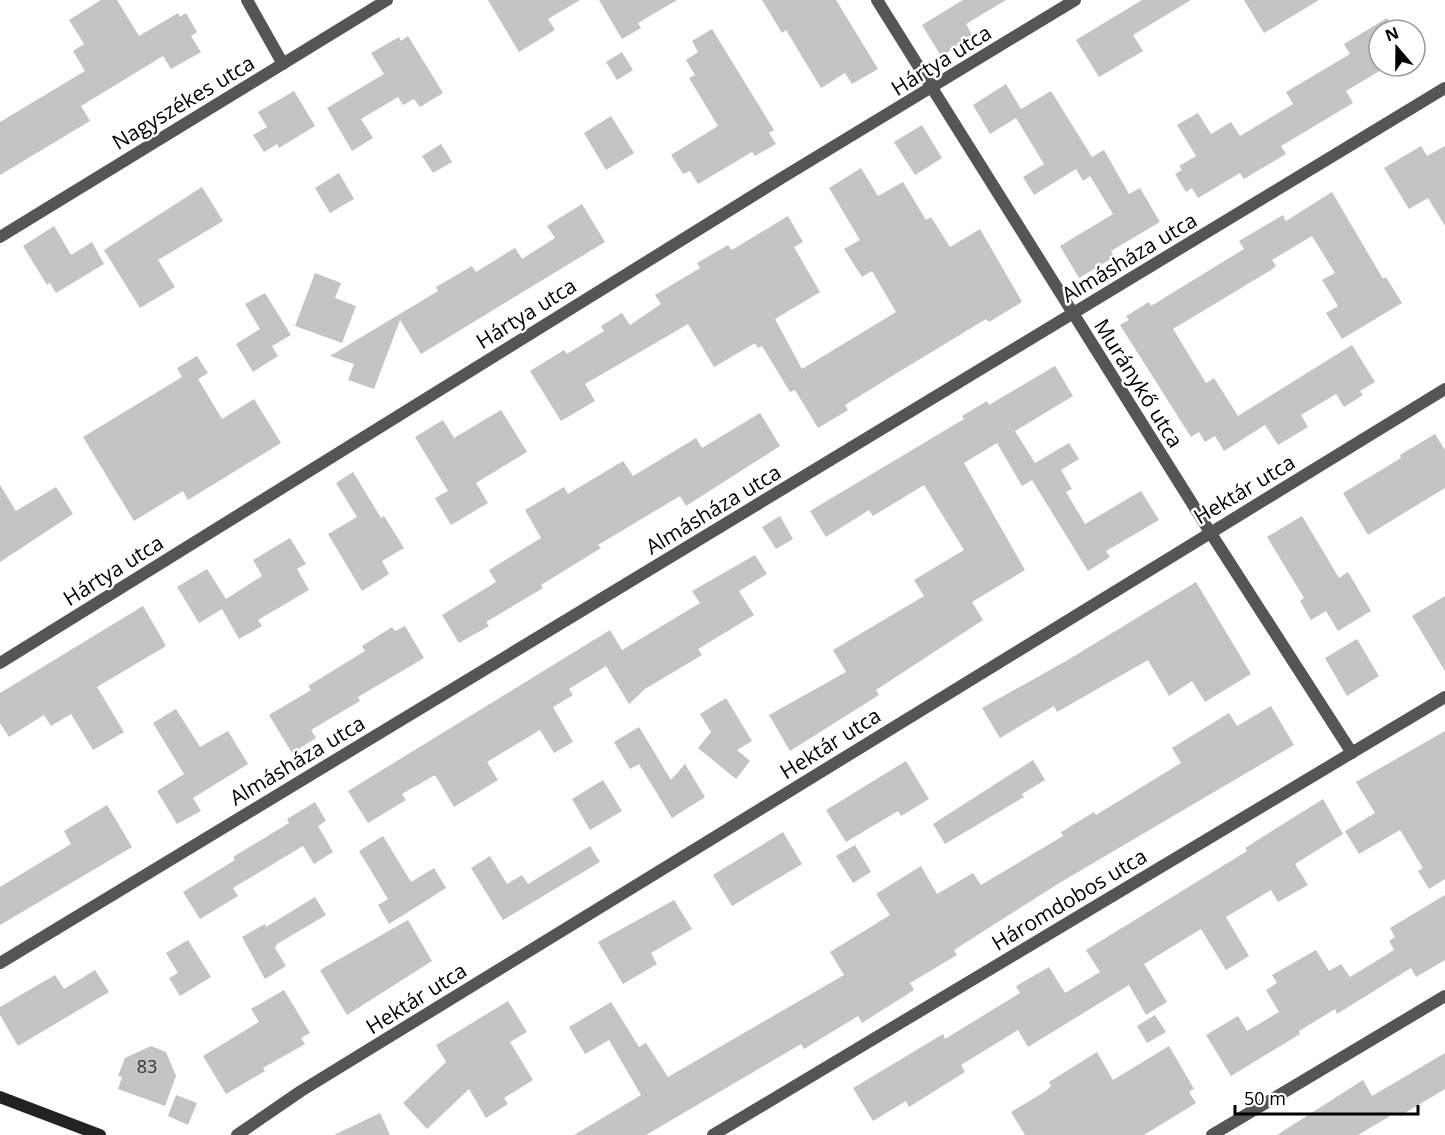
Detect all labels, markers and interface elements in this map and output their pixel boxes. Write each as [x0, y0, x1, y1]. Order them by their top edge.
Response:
street label: Hártya utca [886, 18, 996, 102]
north arrow [1367, 18, 1427, 78]
text: N [1382, 21, 1402, 46]
street label: Nagyszékes utca [107, 48, 259, 156]
street label: Almásháza utca [1056, 206, 1202, 308]
street label: Hártya utca [471, 271, 581, 355]
street label: Muránykő utca [1088, 313, 1190, 453]
street label: Hektár utca [1188, 448, 1300, 530]
street label: Almásháza utca [640, 458, 786, 560]
street label: Hártya utca [58, 528, 168, 612]
street label: Hektár utca [774, 701, 886, 785]
street label: Almásháza utca [224, 709, 370, 811]
street label: Háromdobos utca [986, 842, 1152, 956]
street label: Hektár utca [360, 956, 472, 1040]
house number: 83 [137, 1054, 157, 1078]
scale bar [1235, 1078, 1418, 1116]
text: 50 m [1244, 1086, 1286, 1110]

